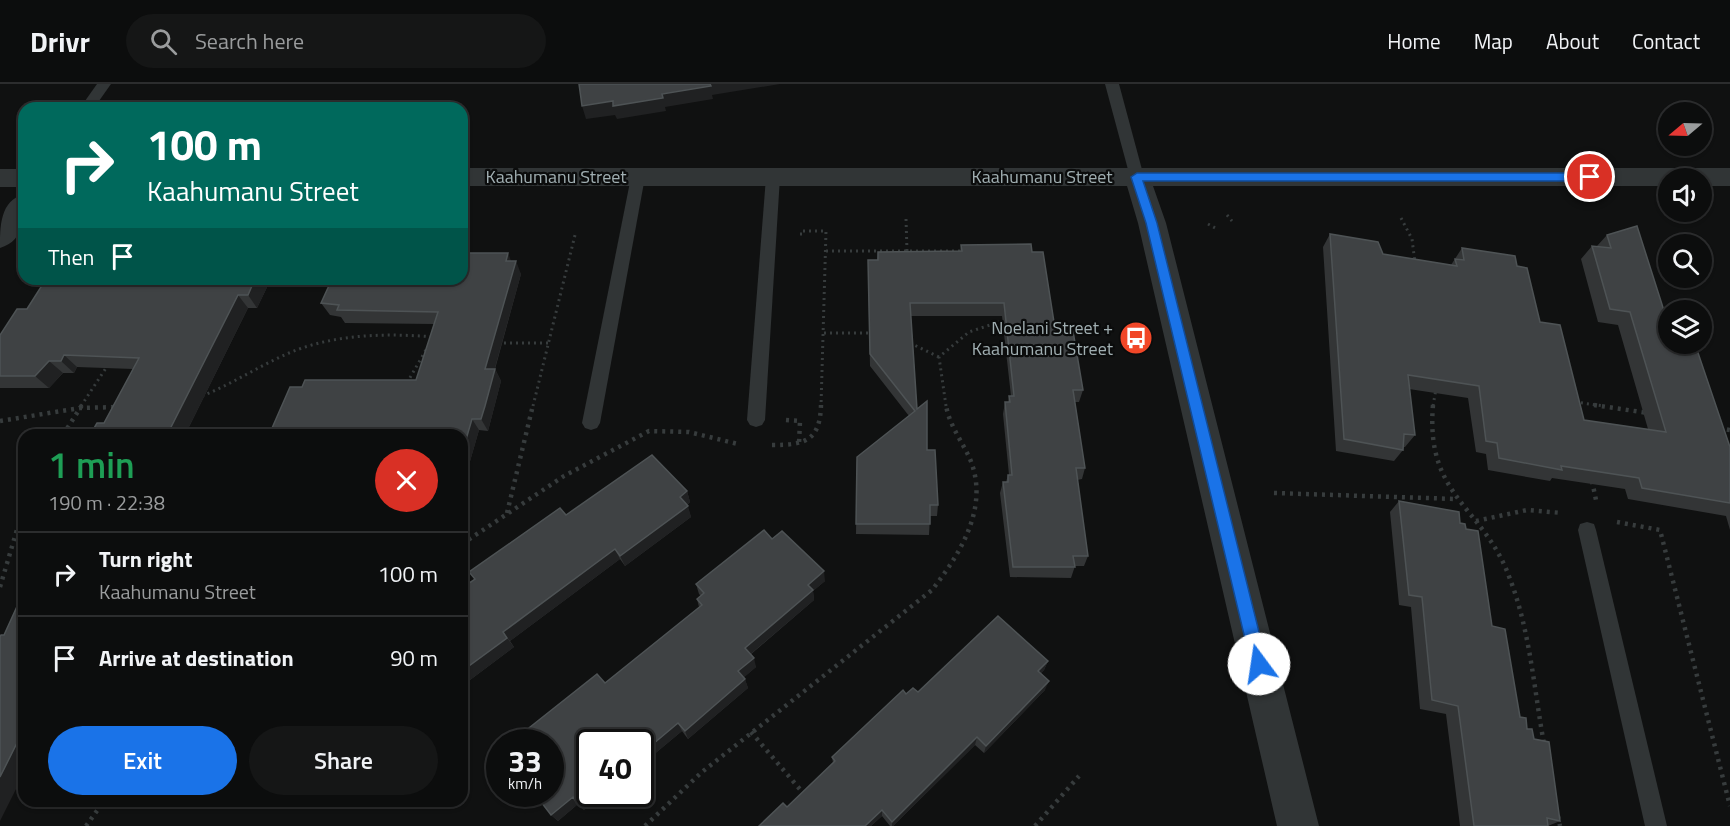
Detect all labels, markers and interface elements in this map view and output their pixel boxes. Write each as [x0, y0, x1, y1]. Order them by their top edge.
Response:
search box [126, 14, 546, 68]
text: Drivr [30, 20, 90, 63]
text: Search here [195, 24, 304, 58]
icon: search [147, 25, 180, 58]
text: Home [1387, 25, 1441, 57]
text: Map [1474, 25, 1513, 57]
text: About [1546, 25, 1599, 57]
text: Contact [1632, 25, 1700, 57]
north arrow [1658, 102, 1712, 156]
map controls [1658, 102, 1712, 354]
text: 100 m [147, 112, 262, 176]
icon: right [48, 126, 126, 204]
pin [1564, 151, 1615, 202]
icon: arrive [1573, 160, 1606, 193]
street label: Kaahumanu Street [485, 163, 627, 190]
street label: Kaahumanu Street [971, 163, 1113, 190]
button: sound [1658, 168, 1712, 222]
text: Kaahumanu Street [147, 170, 359, 211]
button: search [1658, 234, 1712, 288]
text: Then [48, 240, 94, 274]
icon: arrive [106, 240, 139, 273]
button: layers [1658, 300, 1712, 354]
place label: Noelani Street + Kaahumanu Street [972, 314, 1114, 362]
bus stop icon: Noelani Street + Kaahumanu Street [1118, 320, 1154, 356]
text: 1 min [48, 437, 135, 492]
button: close [375, 449, 438, 512]
text: 190 m · 22:38 [48, 487, 165, 518]
text: Turn right [99, 542, 193, 576]
text: 100 m [378, 557, 438, 591]
icon: right [48, 558, 81, 591]
text: Kaahumanu Street [99, 576, 256, 607]
position arrow [1227, 632, 1291, 696]
text: Arrive at destination [99, 641, 294, 675]
text: 90 m [390, 641, 438, 675]
icon: arrive [48, 642, 81, 675]
button: Exit [48, 726, 237, 795]
button: Share [249, 726, 438, 795]
speed limit sign: 40 [576, 729, 654, 807]
text: 33 [508, 738, 542, 784]
text: km/h [508, 772, 542, 795]

